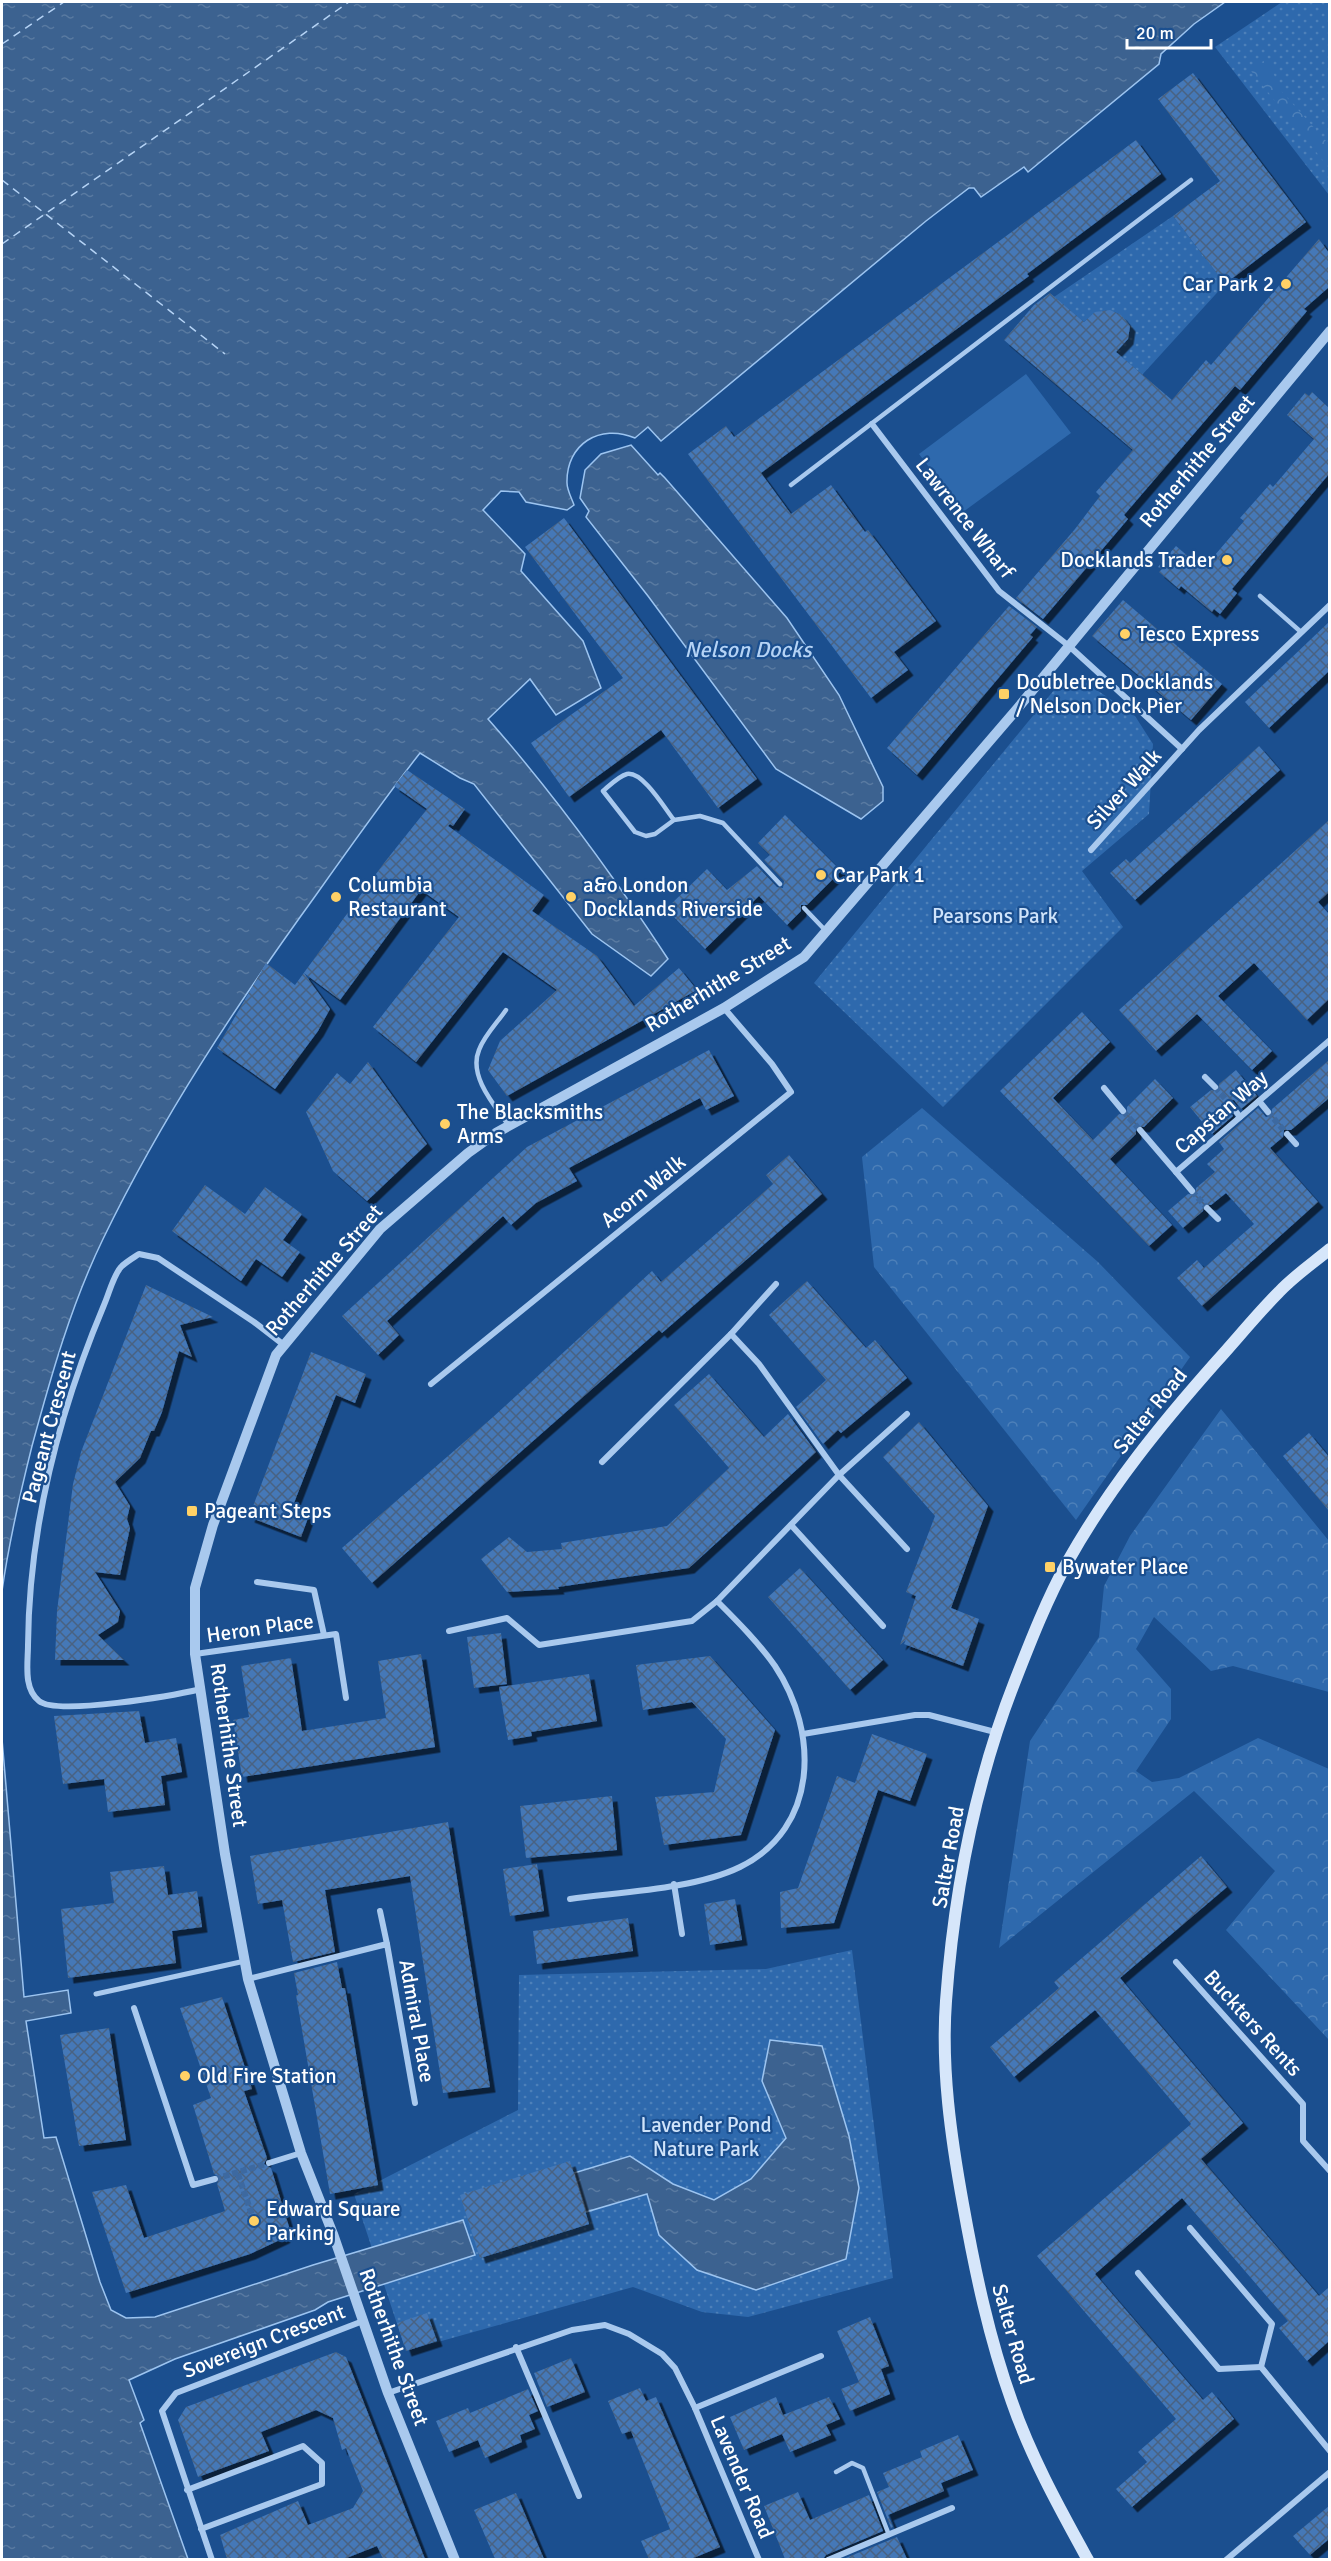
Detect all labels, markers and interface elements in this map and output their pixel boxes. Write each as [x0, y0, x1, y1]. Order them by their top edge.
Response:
scale bar [1127, 12, 1211, 50]
text: 20 m [1136, 22, 1174, 44]
place label: Car Park 2 [1182, 271, 1274, 297]
marker: Car Park 2 [1279, 277, 1293, 291]
street label: Rotherhithe Street [1134, 389, 1260, 533]
street label: Lawrence Wharf [910, 453, 1021, 584]
place label: Docklands Trader [1060, 547, 1215, 573]
marker: Docklands Trader [1220, 553, 1234, 567]
place label: Tesco Express [1137, 621, 1260, 647]
marker: Tesco Express [1118, 627, 1132, 641]
water label: Nelson Docks [684, 636, 814, 663]
place label: Doubletree Docklands / Nelson Dock Pier [1016, 669, 1213, 719]
marker: Doubletree Docklands / Nelson Dock Pier [997, 687, 1011, 701]
street label: Silver Walk [1081, 743, 1167, 835]
place label: Car Park 1 [833, 862, 925, 888]
marker: Car Park 1 [814, 868, 828, 882]
place label: Columbia Restaurant [348, 872, 447, 922]
place label: a&o London Docklands Riverside [583, 872, 763, 922]
marker: Columbia Restaurant [329, 890, 343, 904]
marker: a&o London Docklands Riverside [564, 890, 578, 904]
park label: Pearsons Park [932, 903, 1058, 929]
street label: Rotherhithe Street [640, 930, 796, 1038]
street label: Capstan Way [1169, 1064, 1273, 1159]
place label: The Blacksmiths Arms [457, 1099, 603, 1149]
marker: The Blacksmiths Arms [438, 1117, 452, 1131]
street label: Acorn Walk [595, 1149, 691, 1233]
street label: Rotherhithe Street [260, 1199, 388, 1341]
street label: Pageant Crescent [16, 1348, 82, 1506]
street label: Salter Road [1107, 1363, 1193, 1459]
place label: Pageant Steps [204, 1498, 331, 1524]
marker: Pageant Steps [185, 1504, 199, 1518]
place label: Bywater Place [1062, 1554, 1189, 1580]
marker: Bywater Place [1043, 1560, 1057, 1574]
street label: Heron Place [205, 1608, 315, 1648]
street label: Rotherhithe Street [205, 1661, 253, 1829]
street label: Salter Road [926, 1804, 970, 1910]
street label: Admiral Place [393, 1958, 441, 2084]
street label: Buckters Rents [1198, 1964, 1308, 2082]
place label: Old Fire Station [197, 2063, 337, 2089]
marker: Old Fire Station [178, 2069, 192, 2083]
park label: Lavender Pond Nature Park [640, 2112, 772, 2162]
place label: Edward Square Parking [266, 2196, 400, 2246]
marker: Edward Square Parking [247, 2214, 261, 2228]
street label: Rotherhithe Street [353, 2265, 435, 2429]
street label: Salter Road [986, 2281, 1040, 2387]
street label: Sovereign Crescent [179, 2298, 349, 2384]
street label: Lavender Road [704, 2412, 780, 2542]

